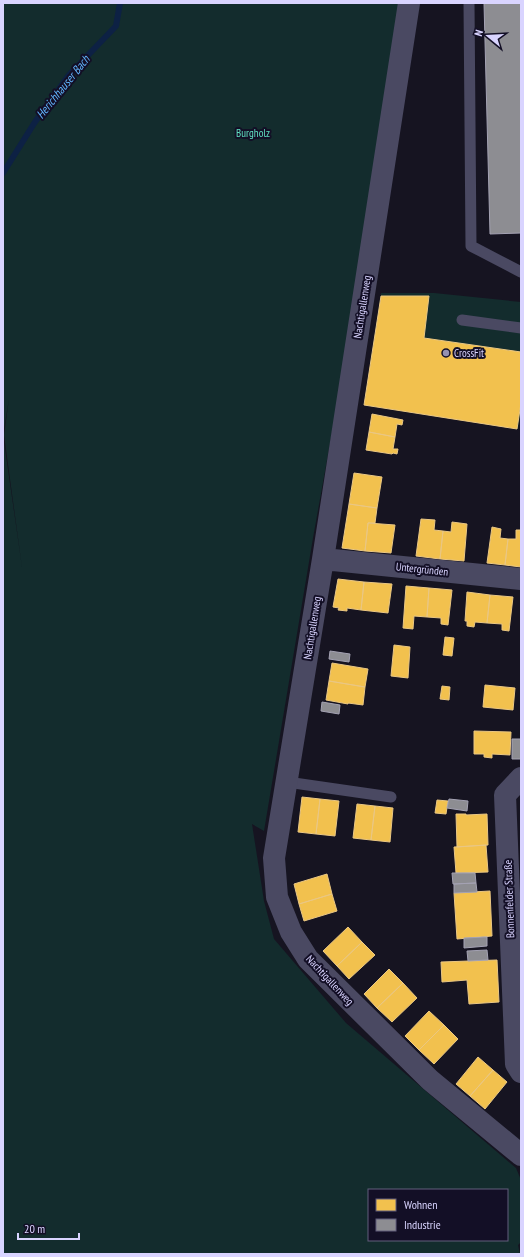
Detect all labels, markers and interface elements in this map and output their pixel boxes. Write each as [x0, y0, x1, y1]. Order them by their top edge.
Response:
north arrow [468, 16, 508, 56]
text: N [471, 28, 486, 38]
water label: Herichhauser Bach [33, 51, 93, 121]
park label: Burgholz [236, 126, 270, 140]
street label: Nachtigallenweg [350, 274, 374, 340]
place label: CrossFit [454, 346, 484, 360]
marker: CrossFit [441, 348, 451, 358]
street label: Untergründen [395, 559, 449, 579]
street label: Nachtigallenweg [300, 595, 324, 661]
street label: Bonnenfelder Straße [501, 859, 517, 938]
street label: Nachtigallenweg [303, 952, 357, 1008]
legend [368, 1189, 508, 1241]
text: Wohnen [404, 1197, 438, 1212]
scale bar [18, 1215, 79, 1241]
text: Industrie [404, 1217, 441, 1232]
text: 20 m [24, 1221, 45, 1236]

